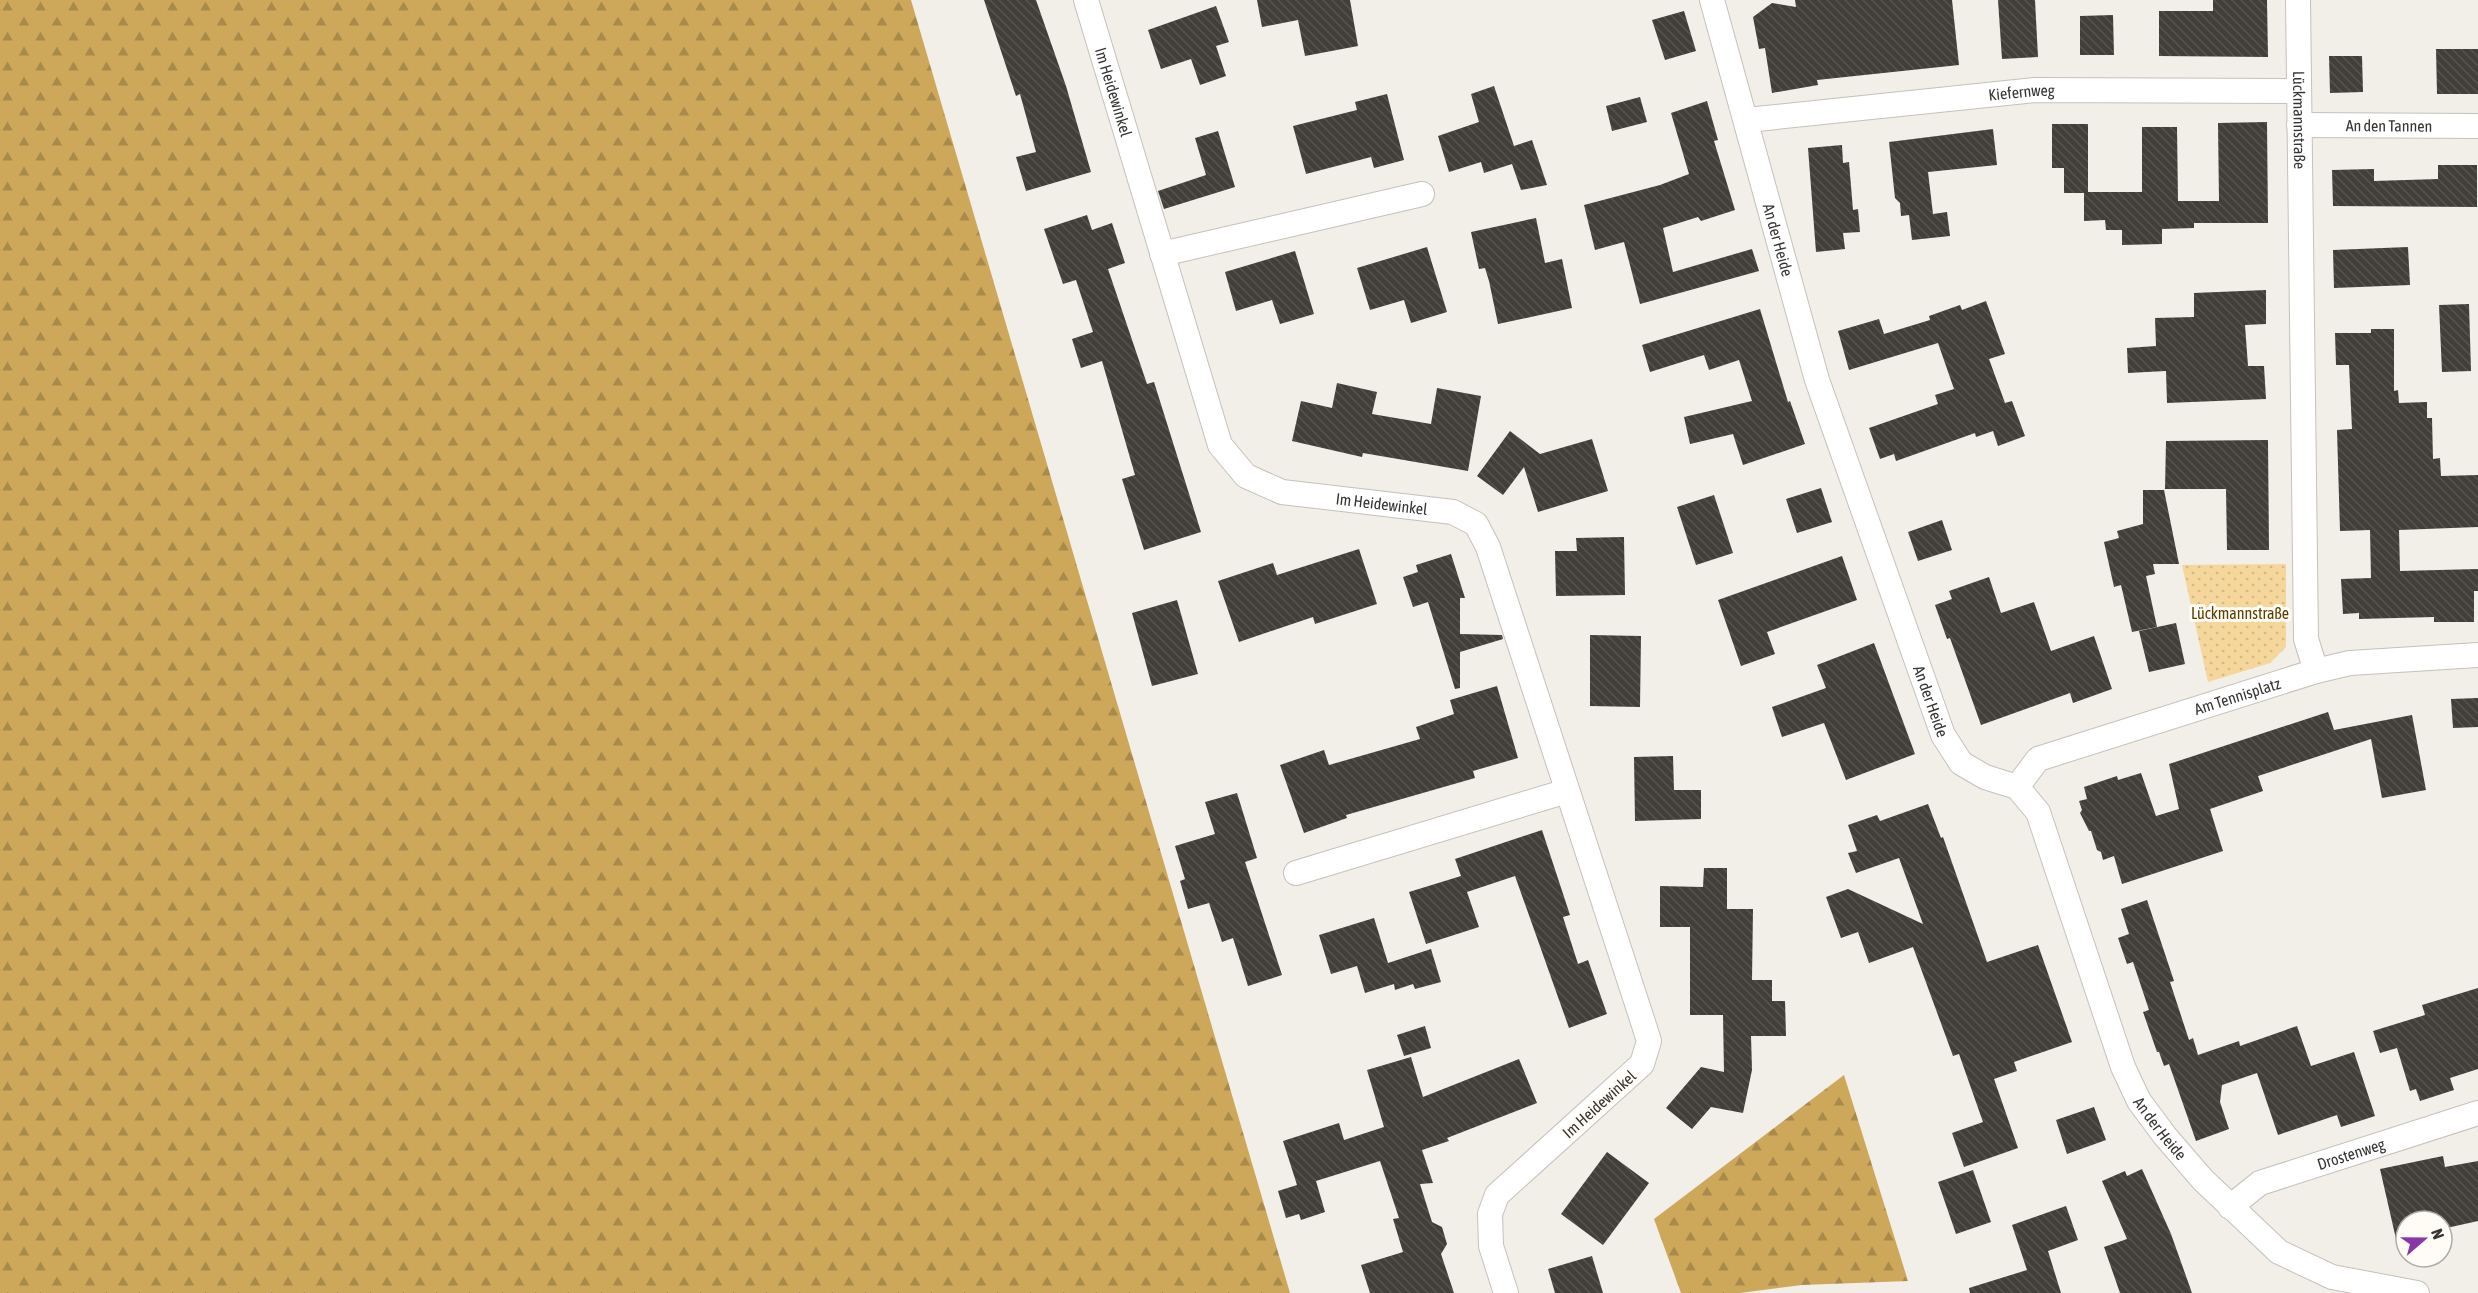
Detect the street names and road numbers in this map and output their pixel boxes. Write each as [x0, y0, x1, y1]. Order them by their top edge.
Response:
street label: Im Heidewinkel [1092, 45, 1136, 139]
street label: Lückmannstraße [2290, 71, 2309, 169]
street label: Kiefernweg [1987, 81, 2055, 104]
street label: An den Tannen [2346, 116, 2432, 135]
street label: An der Heide [1760, 202, 1797, 278]
street label: Im Heidewinkel [1335, 489, 1429, 518]
street label: An der Heide [1910, 663, 1952, 739]
street label: Am Tennisplatz [2192, 674, 2283, 718]
street label: Im Heidewinkel [1559, 1066, 1640, 1141]
street label: An der Heide [2130, 1093, 2190, 1163]
street label: Drostenweg [2315, 1134, 2387, 1173]

